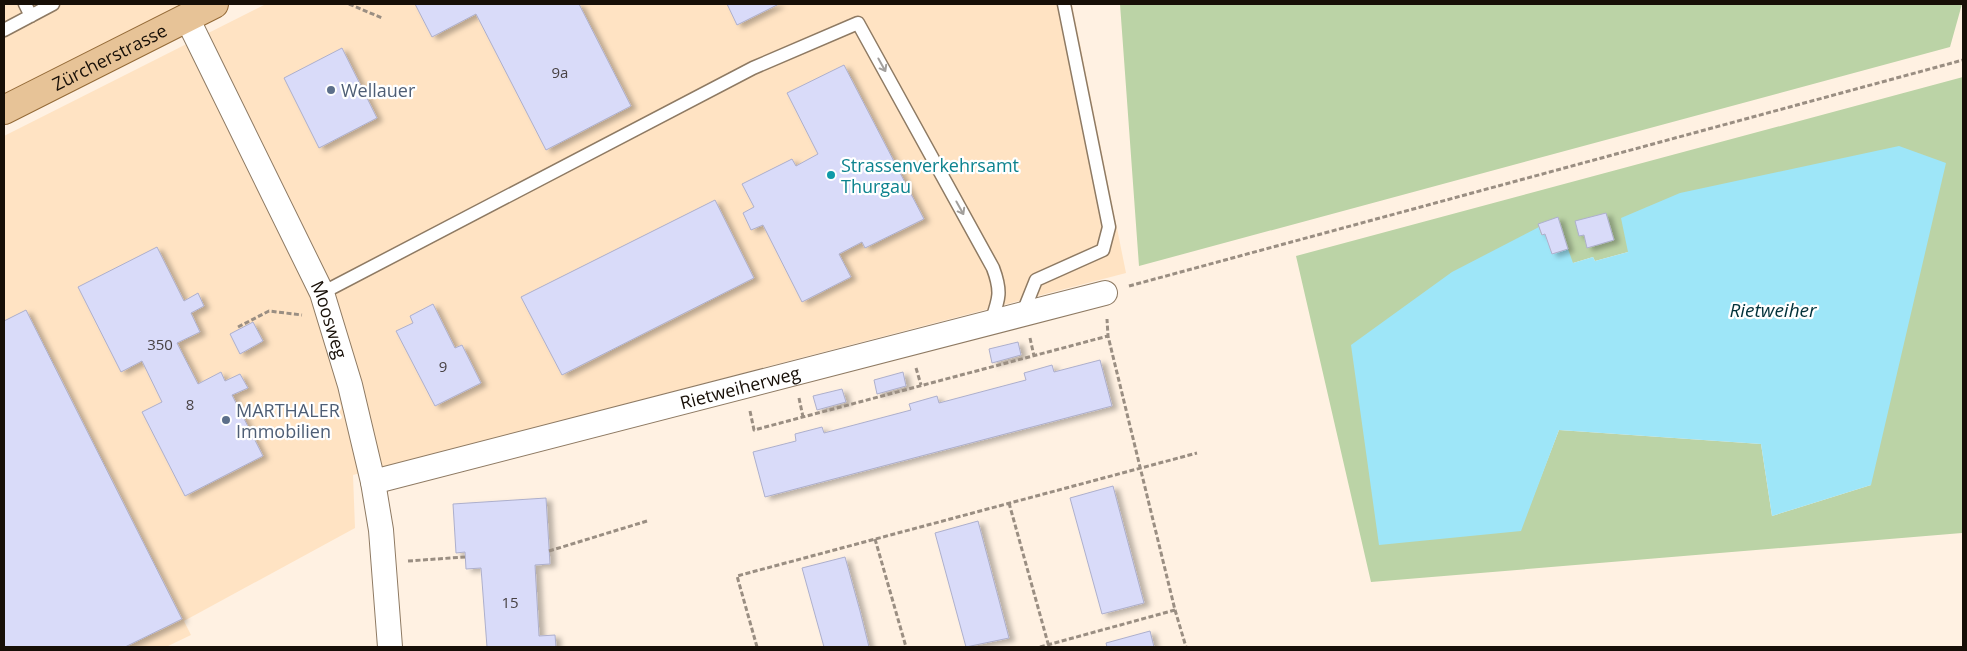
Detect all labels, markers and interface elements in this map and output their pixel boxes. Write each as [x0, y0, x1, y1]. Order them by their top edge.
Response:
street label: Zürcherstrasse [48, 18, 171, 96]
one-way arrow [877, 58, 887, 73]
house number: 9a [552, 62, 568, 82]
place label: Wellauer [341, 78, 416, 102]
marker: Wellauer [325, 84, 337, 96]
place label: Strassenverkehrsamt Thurgau [841, 153, 1019, 198]
marker: Strassenverkehrsamt Thurgau [825, 169, 837, 181]
one-way arrow [955, 200, 965, 215]
street label: Moosweg [306, 276, 353, 362]
water label: Rietweiher [1729, 297, 1818, 323]
house number: 350 [147, 334, 173, 354]
house number: 9 [439, 356, 447, 376]
street label: Rietweiherweg [677, 360, 803, 414]
house number: 8 [186, 394, 194, 414]
place label: MARTHALER Immobilien [236, 398, 340, 443]
marker: MARTHALER Immobilien [220, 414, 232, 426]
house number: 15 [501, 592, 519, 612]

